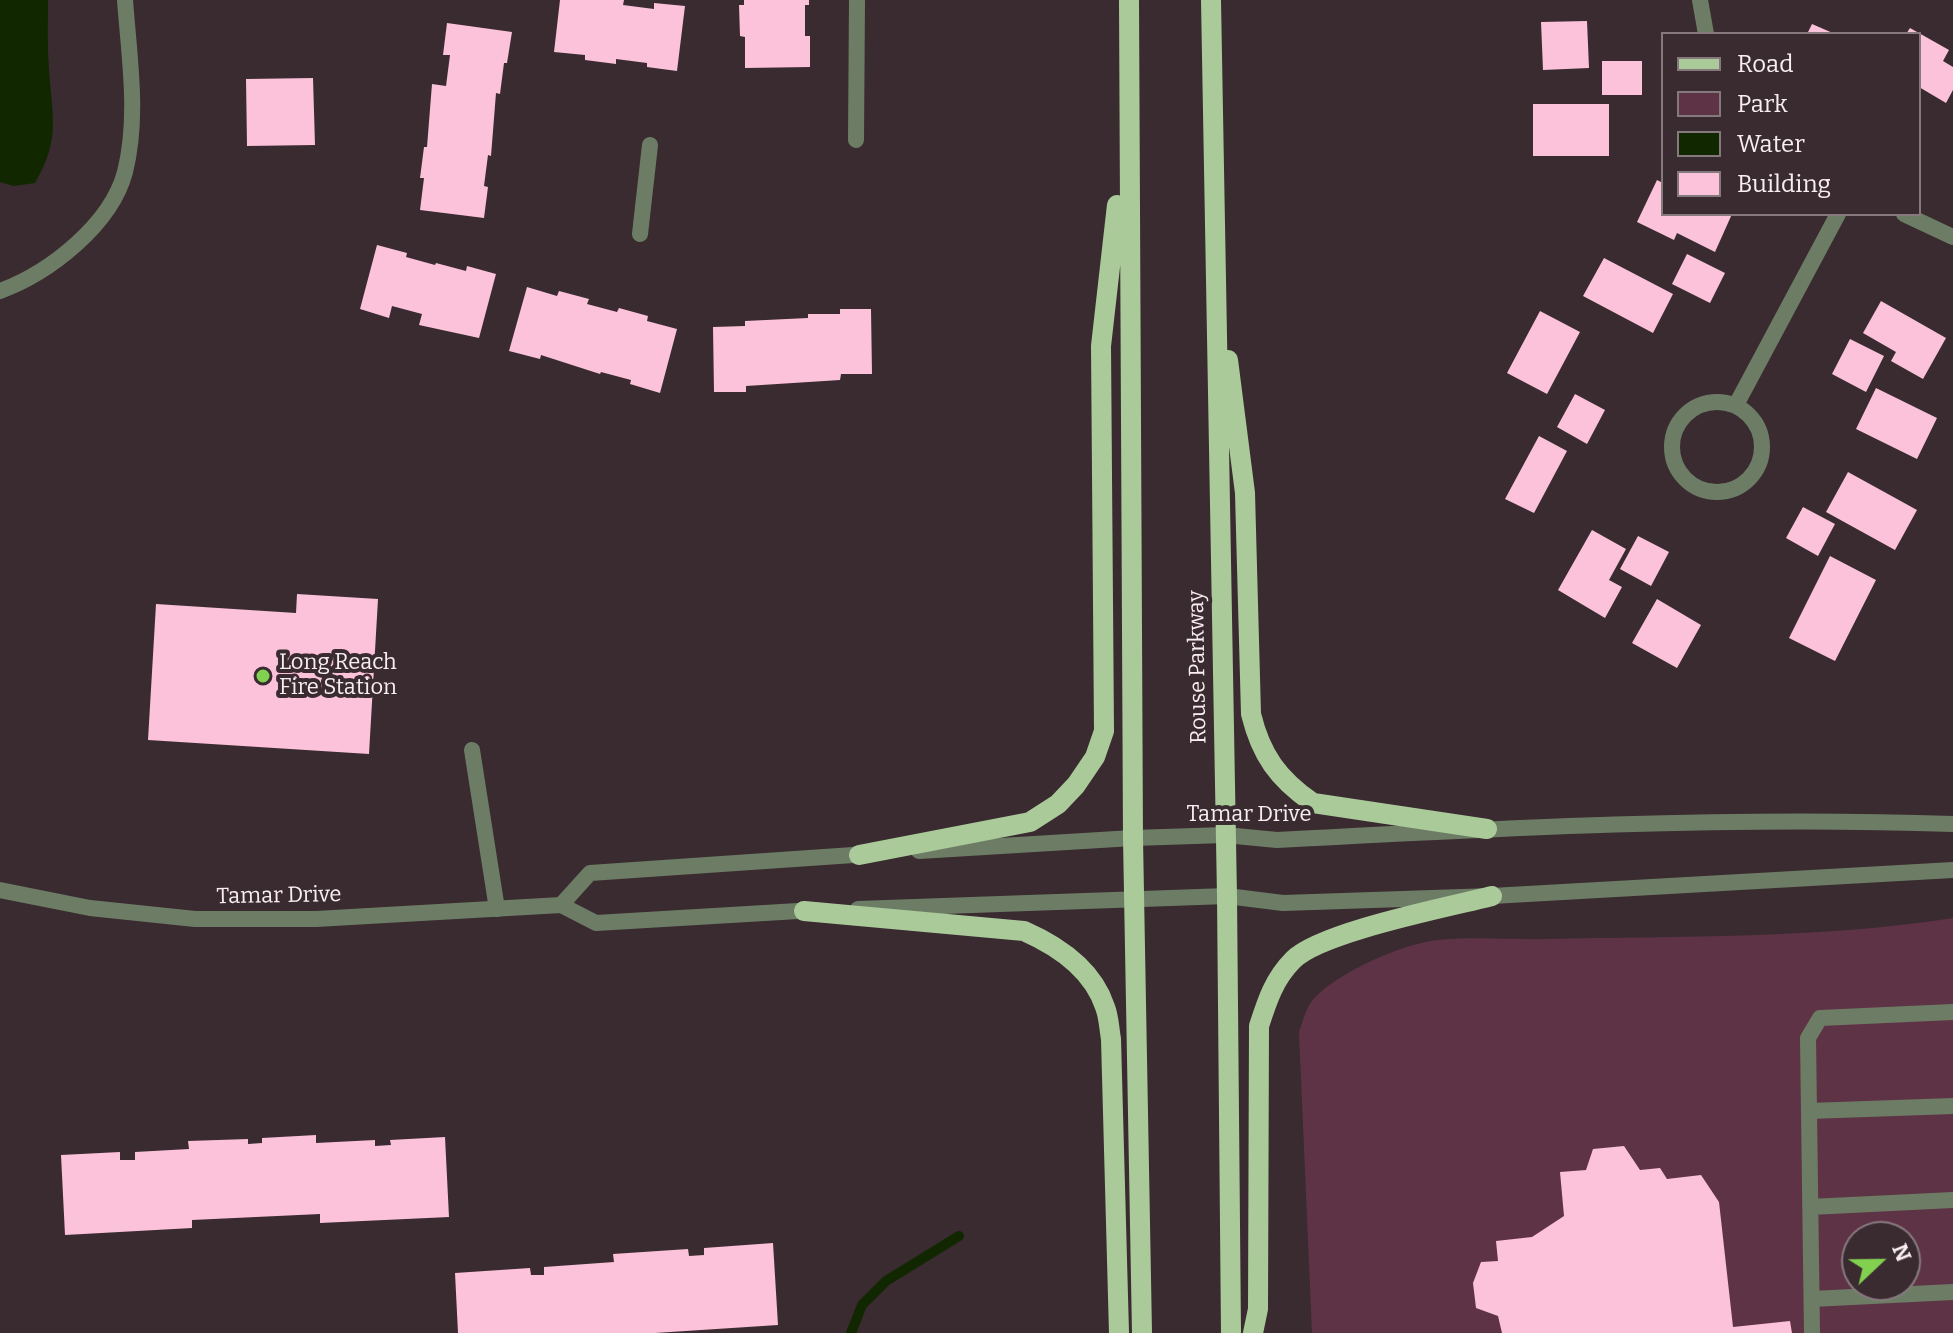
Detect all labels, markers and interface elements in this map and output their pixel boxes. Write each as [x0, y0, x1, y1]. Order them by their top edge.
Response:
legend [1661, 32, 1921, 216]
text: Road [1737, 50, 1793, 78]
text: Park [1737, 90, 1788, 118]
text: Water [1737, 130, 1805, 158]
text: Building [1737, 170, 1831, 198]
street label: Rouse Parkway [1183, 590, 1213, 744]
place label: Long Reach Fire Station [279, 650, 397, 702]
marker: Long Reach Fire Station [254, 667, 272, 685]
street label: Tamar Drive [1186, 802, 1312, 828]
street label: Tamar Drive [216, 882, 342, 910]
north arrow [1841, 1221, 1921, 1301]
text: N [1886, 1240, 1918, 1265]

